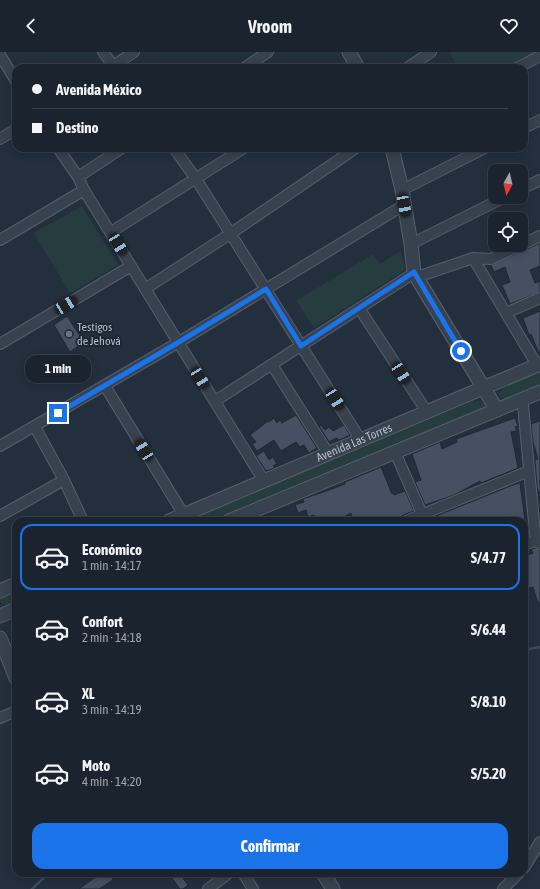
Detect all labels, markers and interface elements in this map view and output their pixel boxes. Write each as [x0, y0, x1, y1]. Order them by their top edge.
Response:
icon: back [20, 15, 42, 37]
icon: heart [498, 15, 520, 37]
text: Vroom [248, 16, 292, 37]
text: Avenida México [56, 81, 142, 98]
text: Destino [56, 119, 99, 136]
north arrow [488, 164, 528, 204]
map controls [488, 164, 528, 252]
car [396, 192, 412, 218]
button: locate [488, 212, 528, 252]
car [107, 231, 129, 257]
car [53, 294, 79, 316]
place label: Testigos de Jehová [77, 320, 121, 348]
marker: Testigos de Jehová [64, 329, 74, 339]
route start [452, 342, 470, 360]
callout: 1 min [25, 355, 91, 383]
car [389, 360, 413, 386]
text: 1 min [45, 361, 71, 376]
car [189, 365, 211, 391]
car [323, 386, 347, 412]
route end [49, 404, 67, 422]
street label: Avenida Las Torres [314, 420, 394, 465]
car [133, 437, 155, 463]
icon: car [34, 539, 70, 575]
text: Económico [82, 541, 142, 558]
text: S/4.77 [471, 549, 506, 566]
text: 1 min · 14:17 [82, 558, 142, 573]
icon: car [34, 611, 70, 647]
text: Confort [82, 613, 123, 630]
text: S/6.44 [471, 621, 506, 638]
text: 2 min · 14:18 [82, 630, 142, 645]
icon: car [34, 683, 70, 719]
text: XL [82, 685, 95, 702]
text: S/8.10 [471, 693, 506, 710]
text: 3 min · 14:19 [82, 702, 142, 717]
icon: car [34, 755, 70, 791]
text: Moto [82, 757, 110, 774]
text: S/5.20 [471, 765, 506, 782]
text: 4 min · 14:20 [82, 774, 142, 789]
button: Confirmar [32, 823, 508, 869]

